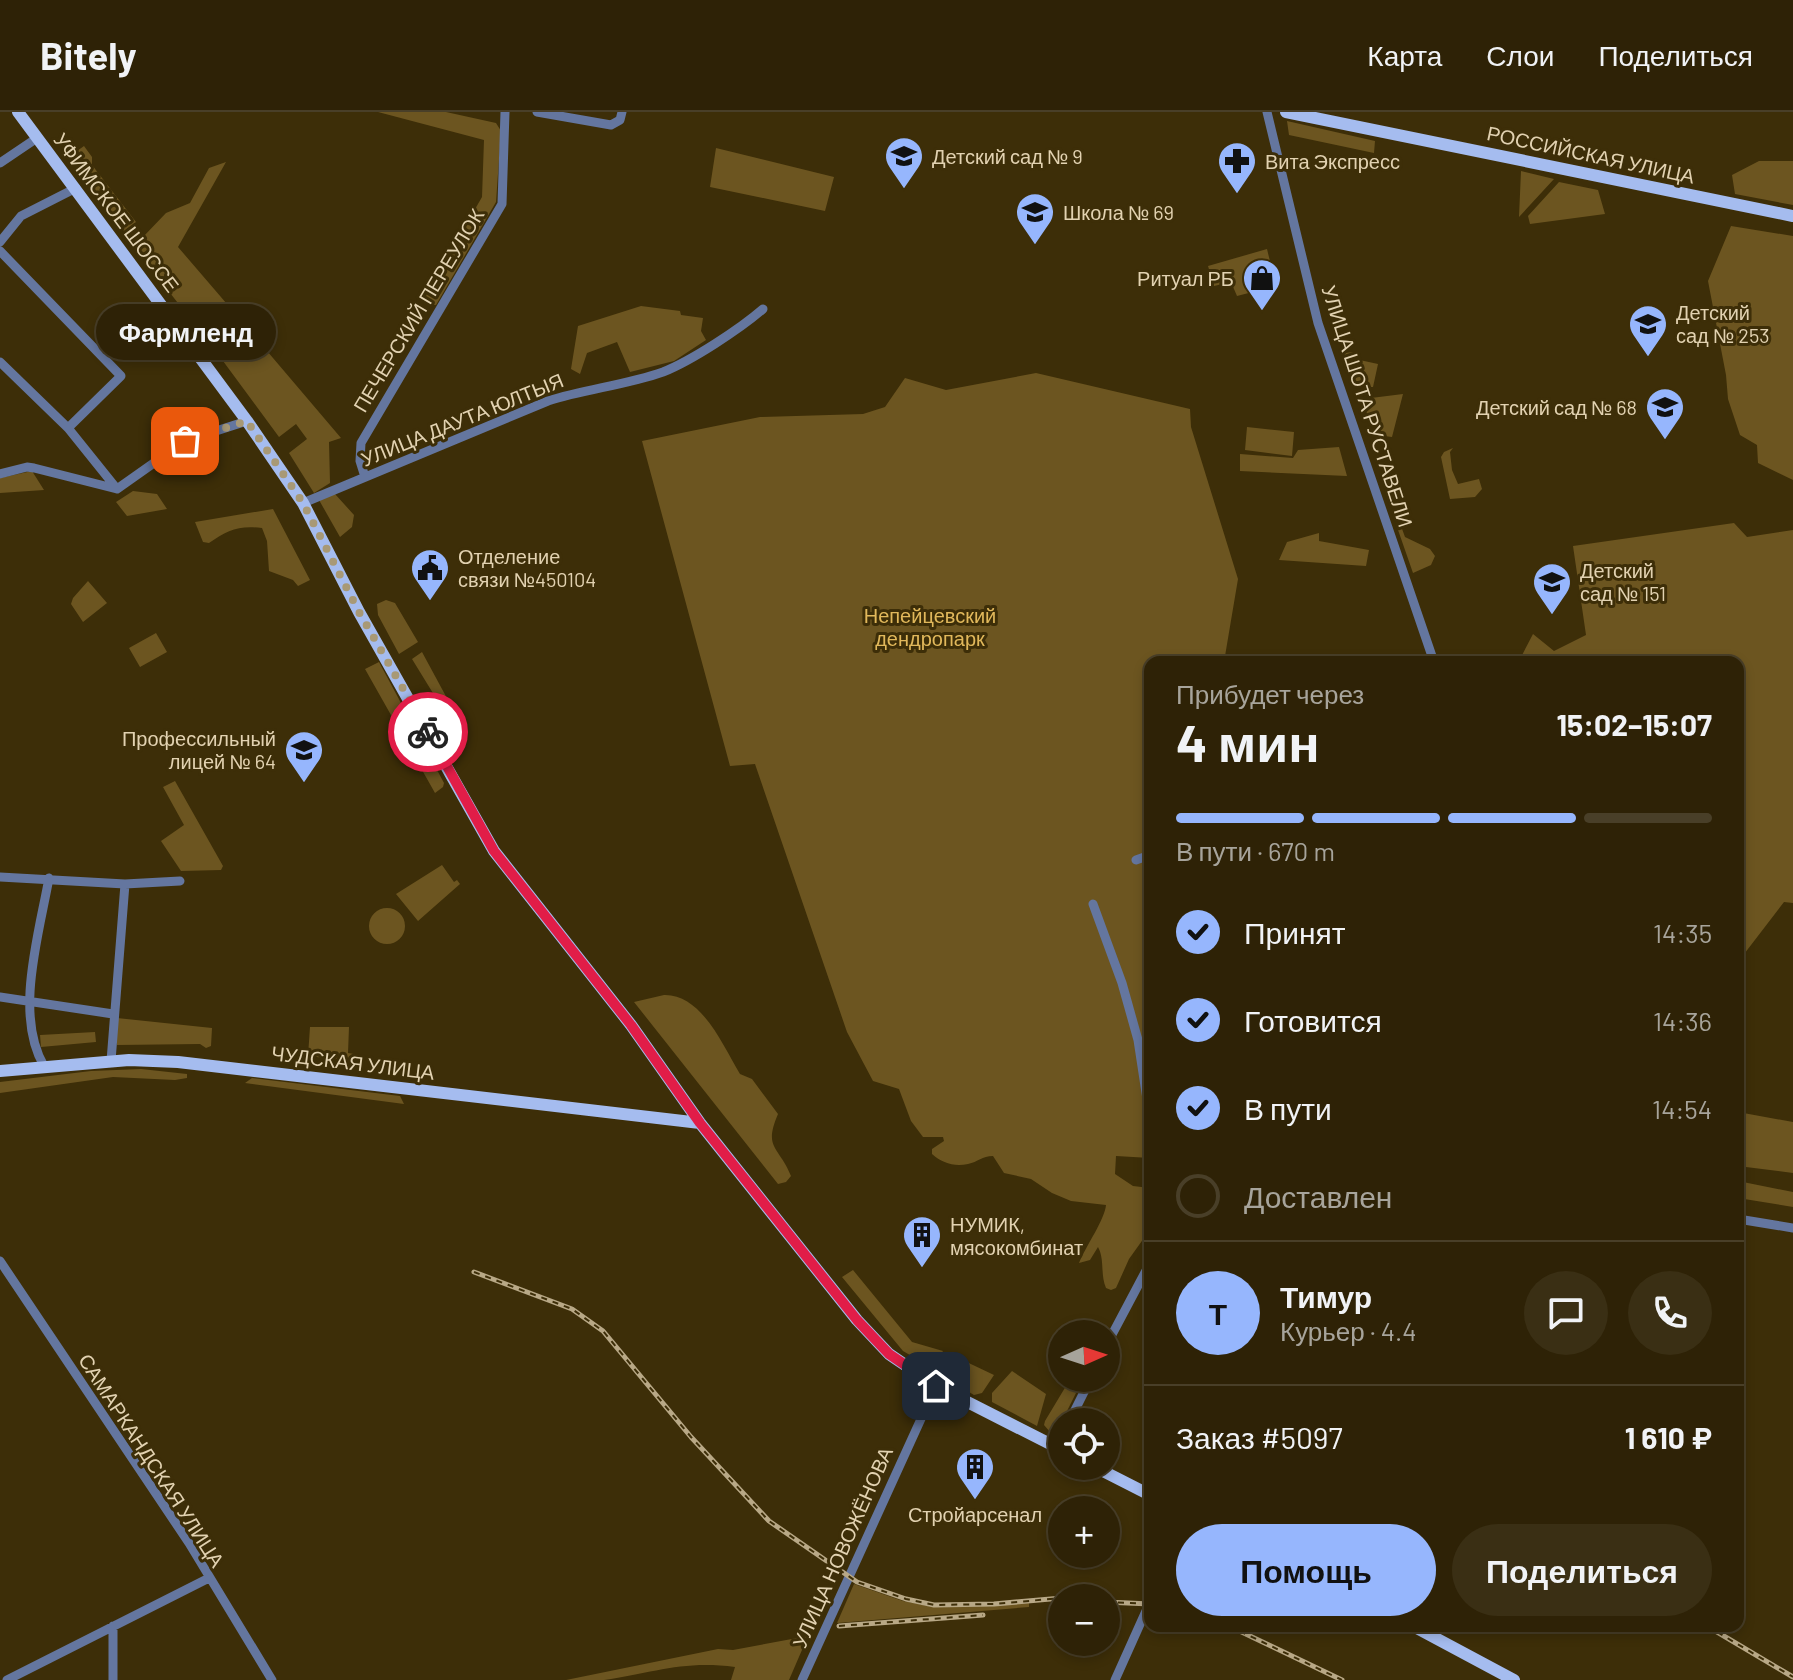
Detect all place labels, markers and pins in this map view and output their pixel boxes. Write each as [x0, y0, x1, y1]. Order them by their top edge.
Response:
school or university icon: Детский сад № 9 [883, 135, 925, 190]
pharmacy icon: Вита Экспресс [1216, 140, 1258, 195]
place label: Детский сад № 9 [932, 144, 1083, 168]
place label: Вита Экспресс [1265, 149, 1400, 173]
school or university icon: Школа № 69 [1014, 191, 1056, 246]
place label: Школа № 69 [1063, 200, 1174, 224]
shop icon: Ритуал РБ [1241, 257, 1283, 312]
place label: Ритуал РБ [1137, 266, 1234, 290]
place label: Детский сад № 253 [1676, 300, 1770, 347]
school or university icon: Детский сад № 253 [1627, 303, 1669, 358]
callout: Фармленд [95, 305, 275, 361]
school or university icon: Детский сад № 68 [1644, 386, 1686, 441]
place label: Детский сад № 68 [1476, 395, 1637, 419]
pin [151, 407, 219, 475]
place label: Отделение связи №450104 [458, 544, 596, 591]
public building icon: Отделение связи №450104 [409, 547, 451, 602]
place label: Детский сад № 151 [1580, 558, 1666, 605]
school or university icon: Детский сад № 151 [1531, 561, 1573, 616]
place label: Профессильный лицей № 64 [122, 726, 276, 773]
school or university icon: Профессильный лицей № 64 [283, 729, 325, 784]
place label: НУМИК, мясокомбинат [950, 1212, 1083, 1259]
building icon: НУМИК, мясокомбинат [901, 1214, 943, 1269]
pin [902, 1352, 970, 1420]
building icon: Стройарсенал [954, 1446, 996, 1501]
place label: Стройарсенал [908, 1502, 1042, 1526]

